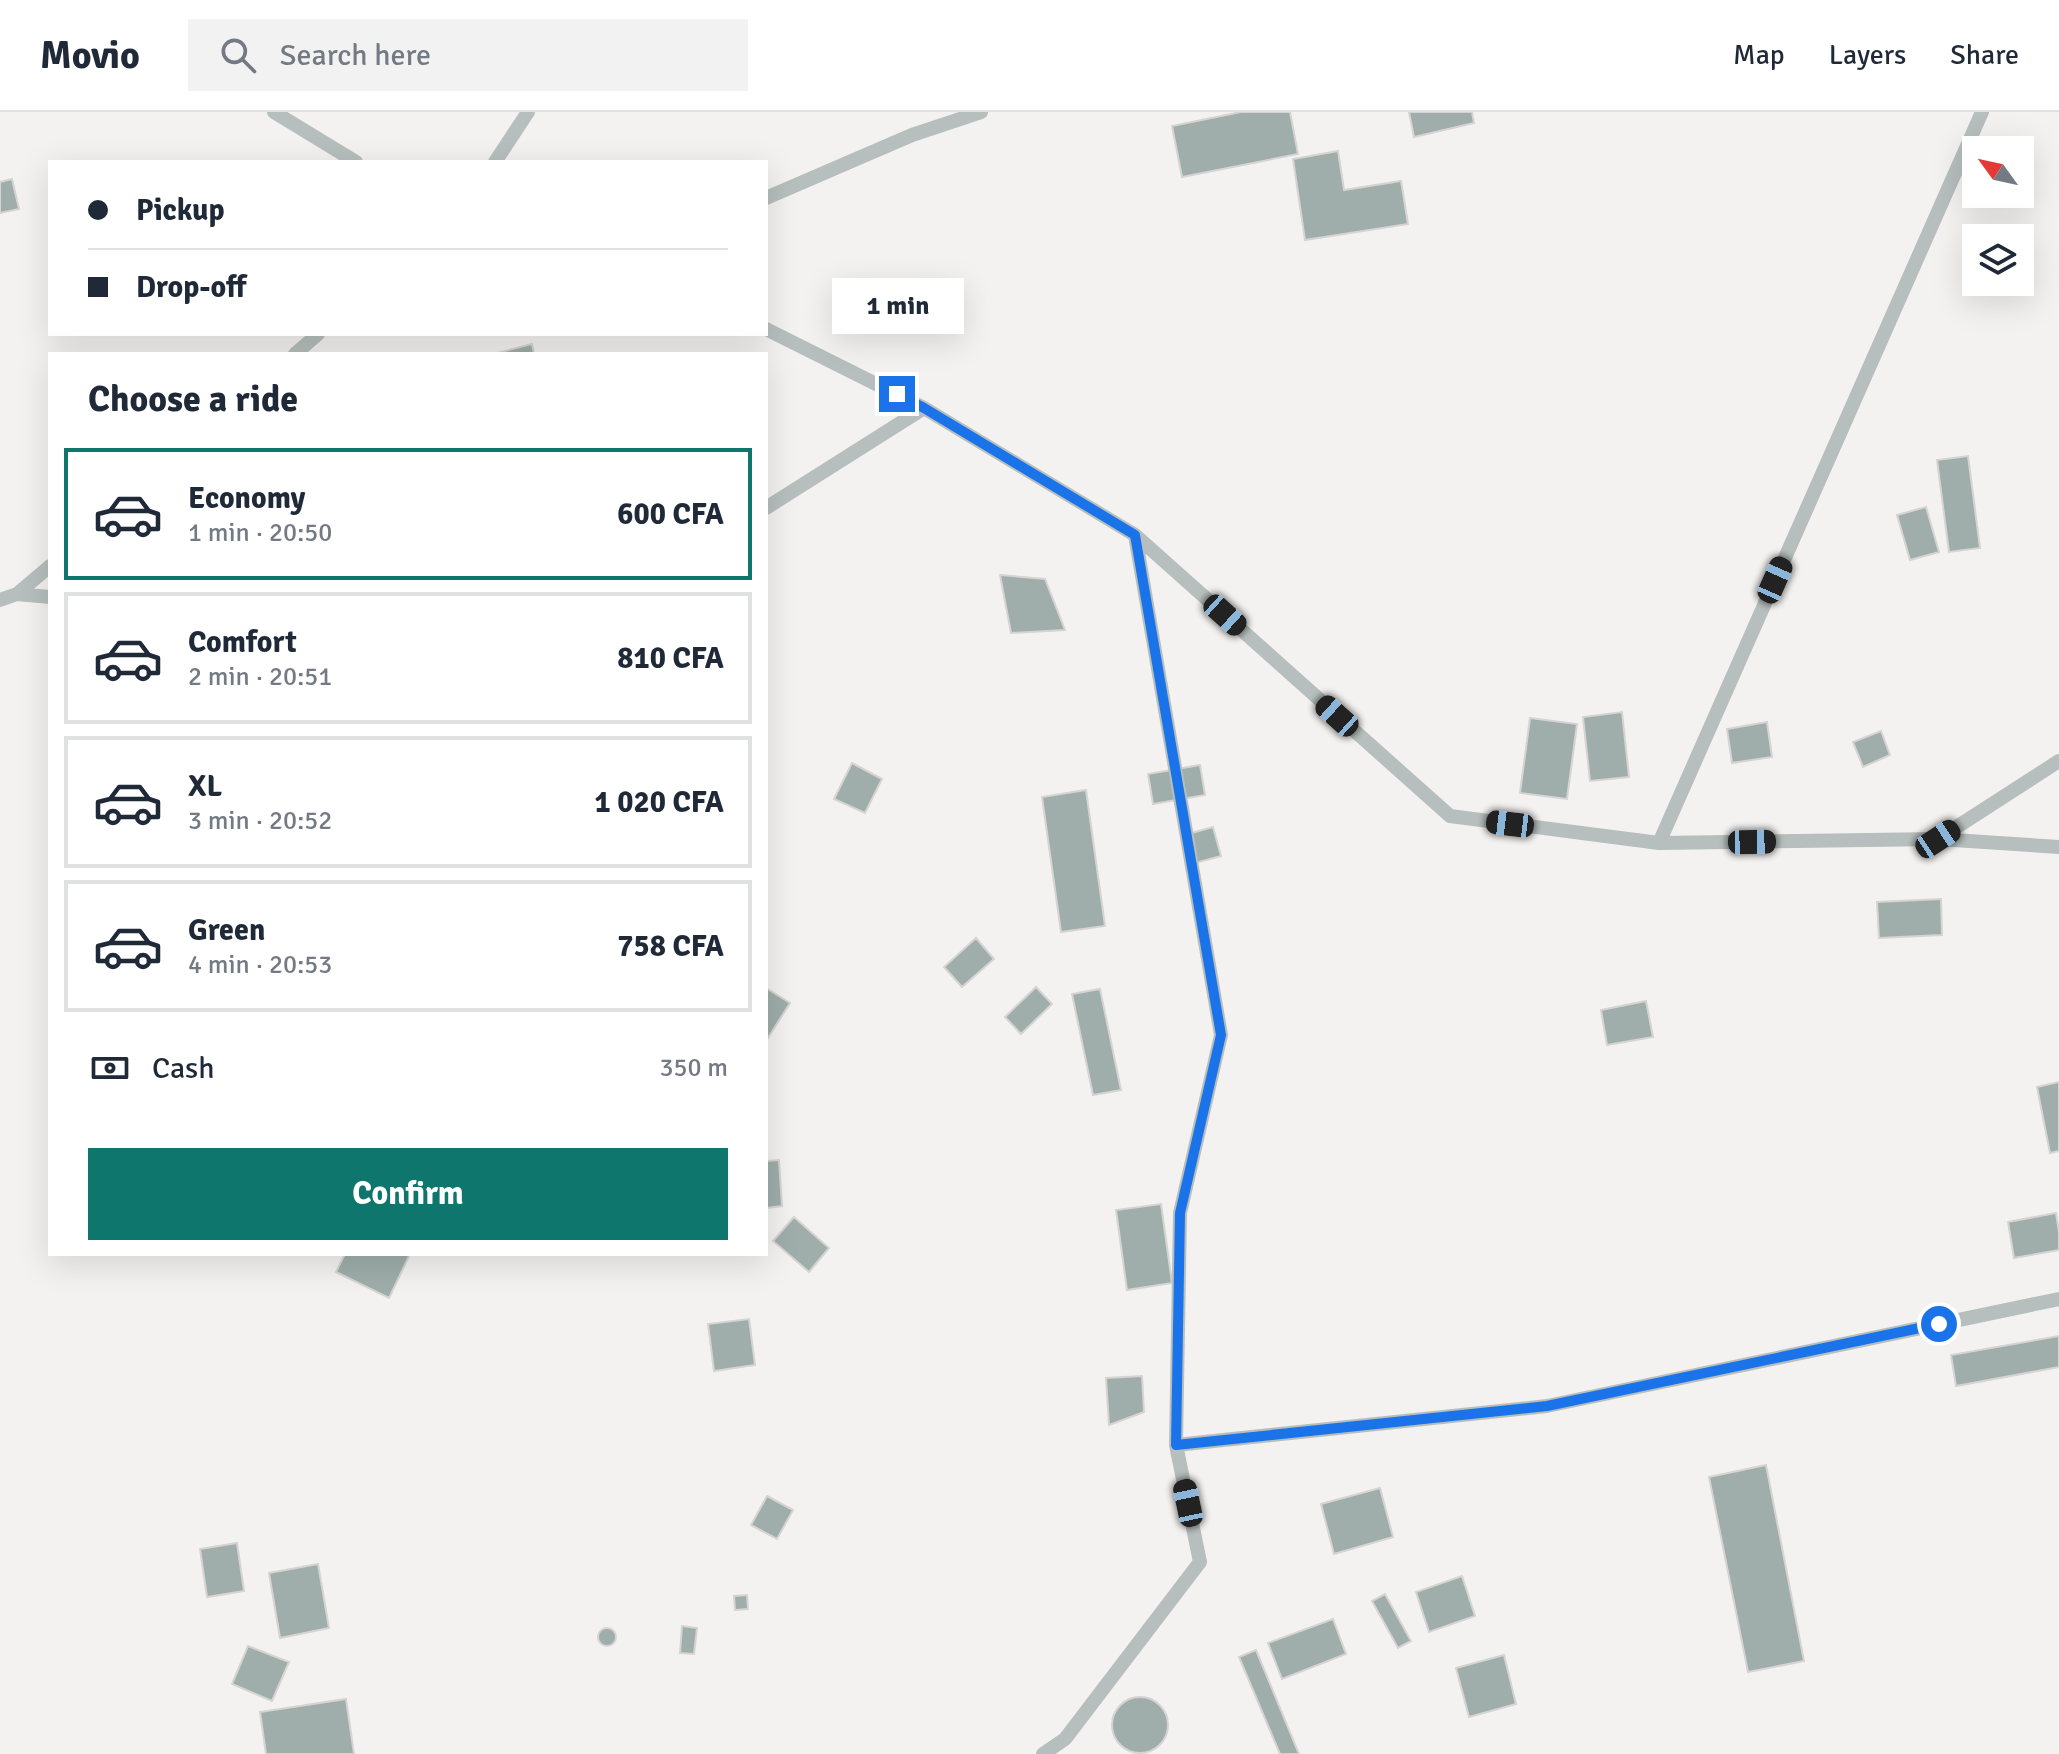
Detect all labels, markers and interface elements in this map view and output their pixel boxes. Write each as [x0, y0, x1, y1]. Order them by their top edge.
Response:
search box [188, 19, 748, 91]
text: Movio [40, 32, 140, 79]
icon: search [216, 33, 260, 77]
text: Search here [280, 37, 431, 74]
text: Map [1733, 38, 1785, 72]
text: Layers [1829, 38, 1906, 72]
text: Share [1950, 38, 2019, 72]
north arrow [1962, 136, 2034, 208]
map controls [1962, 136, 2034, 296]
text: Pickup [136, 192, 225, 229]
button: layers [1962, 224, 2034, 296]
text: Drop-off [136, 269, 246, 306]
callout: 1 min [831, 278, 963, 334]
text: 1 min [867, 290, 929, 322]
route end [879, 376, 915, 412]
text: Choose a ride [88, 377, 298, 422]
icon: car [92, 478, 164, 550]
text: Economy [188, 480, 305, 517]
text: 600 CFA [617, 496, 724, 533]
text: 1 min · 20:50 [188, 517, 332, 549]
car [1754, 553, 1796, 607]
car [1199, 590, 1251, 640]
icon: car [92, 622, 164, 694]
text: Comfort [188, 624, 297, 661]
text: 810 CFA [617, 640, 724, 677]
text: 2 min · 20:51 [188, 661, 332, 693]
car [1311, 691, 1363, 741]
icon: car [92, 766, 164, 838]
text: XL [188, 768, 222, 805]
text: 1 020 CFA [594, 784, 724, 821]
text: 3 min · 20:52 [188, 805, 332, 837]
car [1485, 809, 1535, 839]
car [1911, 816, 1965, 862]
car [1728, 830, 1776, 854]
icon: car [92, 910, 164, 982]
text: Green [188, 912, 265, 949]
text: 758 CFA [617, 928, 724, 965]
text: 4 min · 20:53 [188, 949, 332, 981]
icon: cash [88, 1046, 132, 1090]
text: Cash [152, 1050, 215, 1087]
text: 350 m [659, 1052, 728, 1084]
button: Confirm [88, 1148, 728, 1240]
route start [1921, 1306, 1957, 1342]
car [1171, 1477, 1205, 1529]

